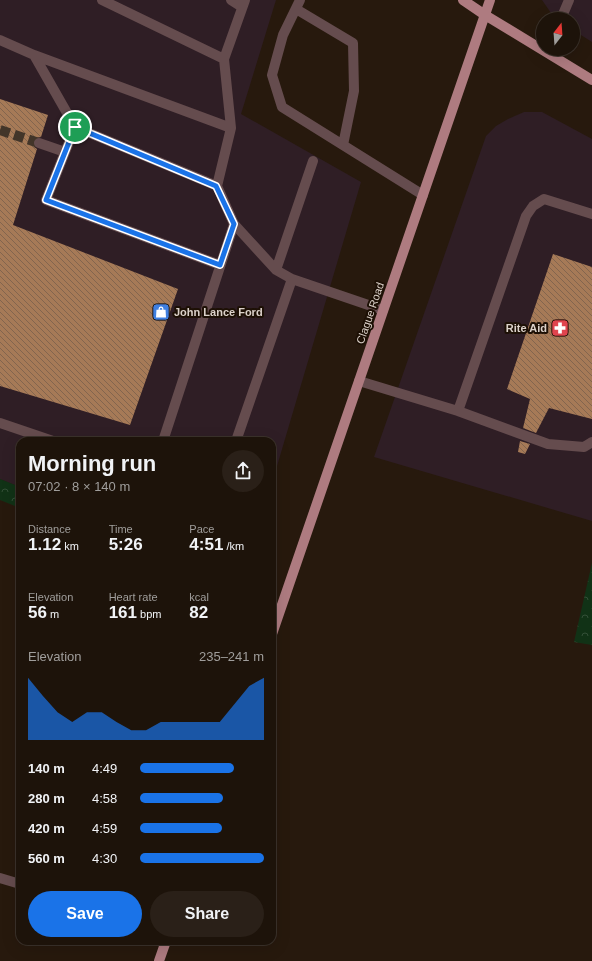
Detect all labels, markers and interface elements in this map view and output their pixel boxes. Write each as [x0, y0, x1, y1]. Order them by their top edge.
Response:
north arrow [536, 12, 580, 56]
map controls [536, 12, 580, 56]
pin [58, 110, 92, 144]
icon: arrive [64, 116, 86, 138]
street label: Clague Road [354, 281, 386, 345]
shop icon: John Lance Ford [151, 302, 171, 322]
place label: John Lance Ford [174, 306, 263, 318]
pharmacy icon: Rite Aid [550, 318, 570, 338]
place label: Rite Aid [506, 322, 547, 334]
button: share [222, 450, 264, 492]
text: Morning run [28, 451, 156, 476]
text: 07:02 · 8 × 140 m [28, 479, 130, 494]
text: Distance [28, 523, 71, 535]
text: Time [109, 523, 133, 535]
text: Pace [189, 523, 214, 535]
text: 1.12 [28, 535, 61, 554]
text: 5:26 [109, 535, 143, 554]
text: 4:51 [189, 535, 223, 554]
text: km [61, 540, 79, 552]
text: /km [223, 540, 244, 552]
text: Elevation [28, 591, 73, 603]
text: Heart rate [109, 591, 158, 603]
text: kcal [189, 591, 209, 603]
text: 56 [28, 603, 47, 622]
text: 161 [109, 603, 137, 622]
text: 82 [189, 603, 208, 622]
text: m [47, 608, 59, 620]
text: bpm [137, 608, 162, 620]
text: Elevation [28, 649, 81, 664]
text: 235–241 m [199, 649, 264, 664]
text: 140 m [28, 761, 65, 776]
text: 4:49 [92, 761, 117, 776]
text: 280 m [28, 791, 65, 806]
text: 4:58 [92, 791, 117, 806]
text: 420 m [28, 821, 65, 836]
text: 4:59 [92, 821, 117, 836]
text: 560 m [28, 851, 65, 866]
text: 4:30 [92, 851, 117, 866]
button: Save [28, 891, 142, 937]
button: Share [150, 891, 264, 937]

